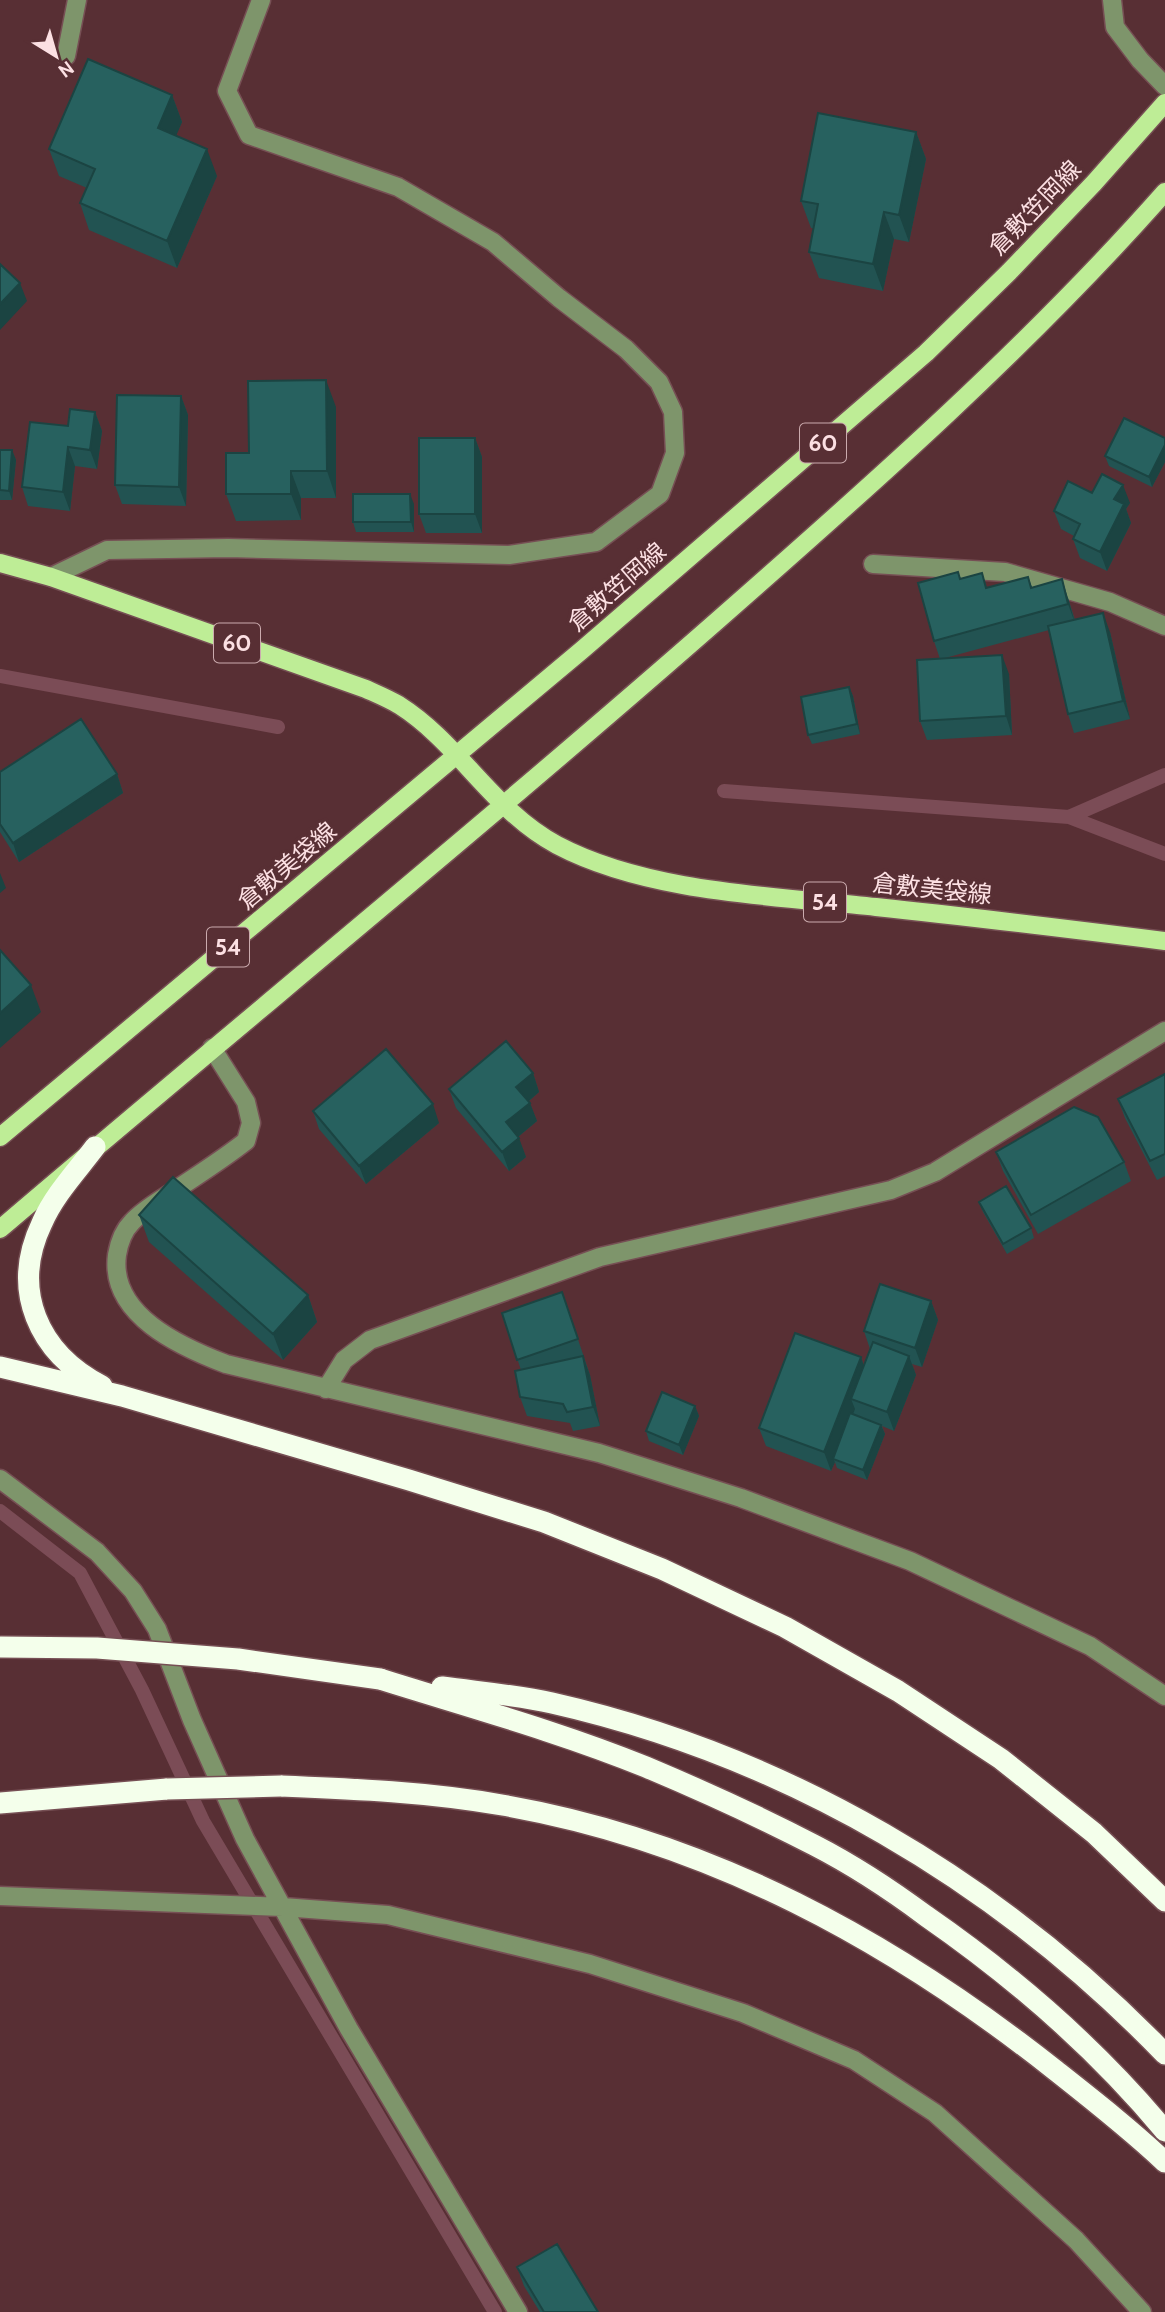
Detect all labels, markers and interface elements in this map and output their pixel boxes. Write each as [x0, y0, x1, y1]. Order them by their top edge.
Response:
north arrow [21, 21, 91, 91]
text: N [54, 56, 78, 82]
street label: 倉敷笠岡線 [983, 154, 1087, 261]
road number: 60 [800, 424, 846, 462]
street label: 倉敷笠岡線 [562, 536, 671, 637]
road number: 60 [214, 624, 260, 663]
street label: 倉敷美袋線 [231, 816, 342, 915]
street label: 倉敷美袋線 [871, 868, 993, 909]
road number: 54 [804, 882, 846, 922]
road number: 54 [207, 928, 249, 966]

